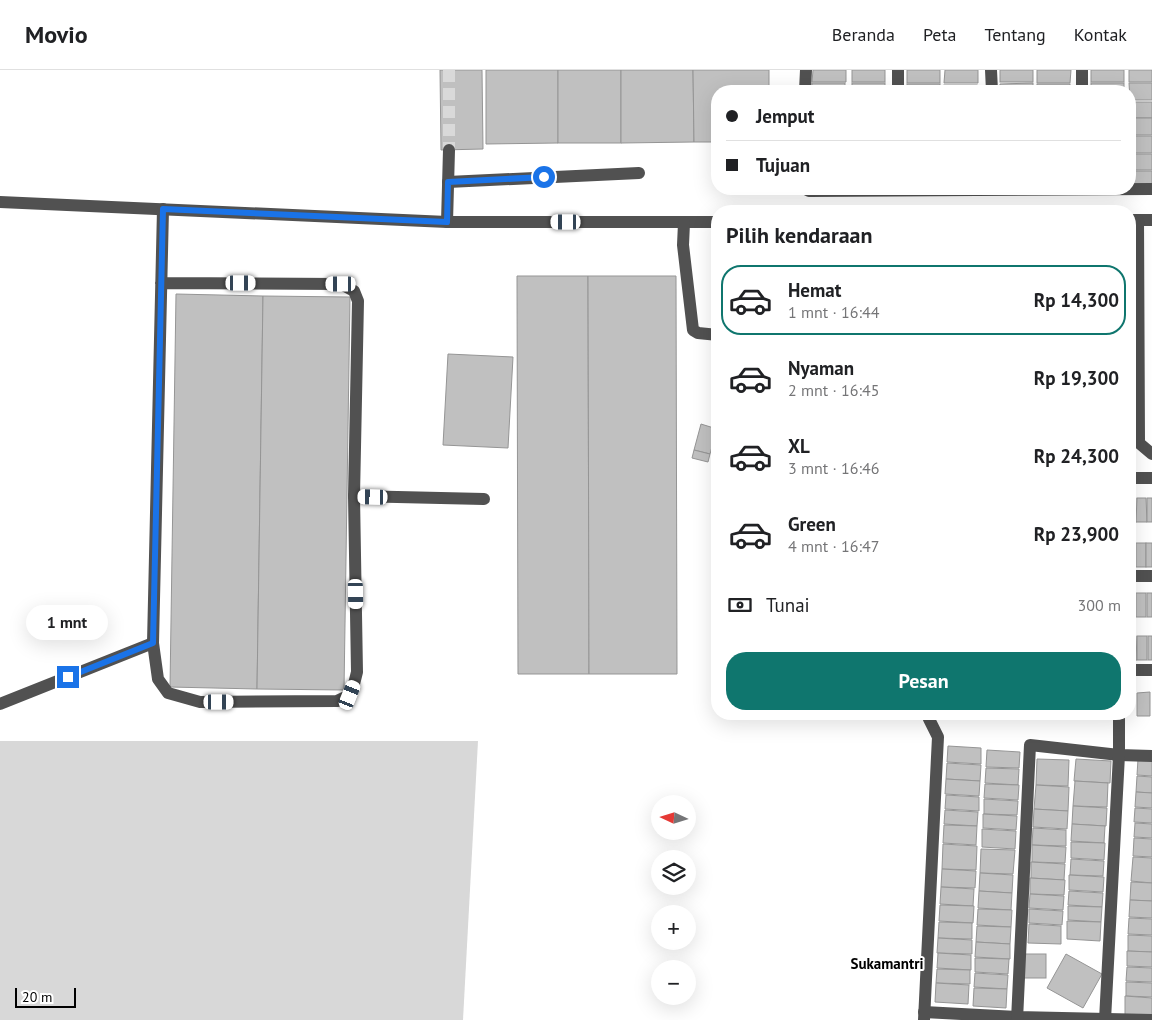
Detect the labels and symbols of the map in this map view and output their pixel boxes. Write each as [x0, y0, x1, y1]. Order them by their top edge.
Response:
route start [533, 166, 555, 188]
car [551, 215, 581, 230]
car [226, 276, 256, 291]
car [326, 277, 356, 292]
car [357, 489, 388, 505]
car [348, 579, 363, 609]
callout: 1 mnt [27, 604, 109, 640]
route end [57, 666, 79, 688]
car [337, 678, 362, 712]
car [204, 695, 234, 710]
north arrow [651, 795, 696, 840]
district label: Sukamantri [850, 954, 924, 973]
scale bar [15, 985, 76, 1008]

